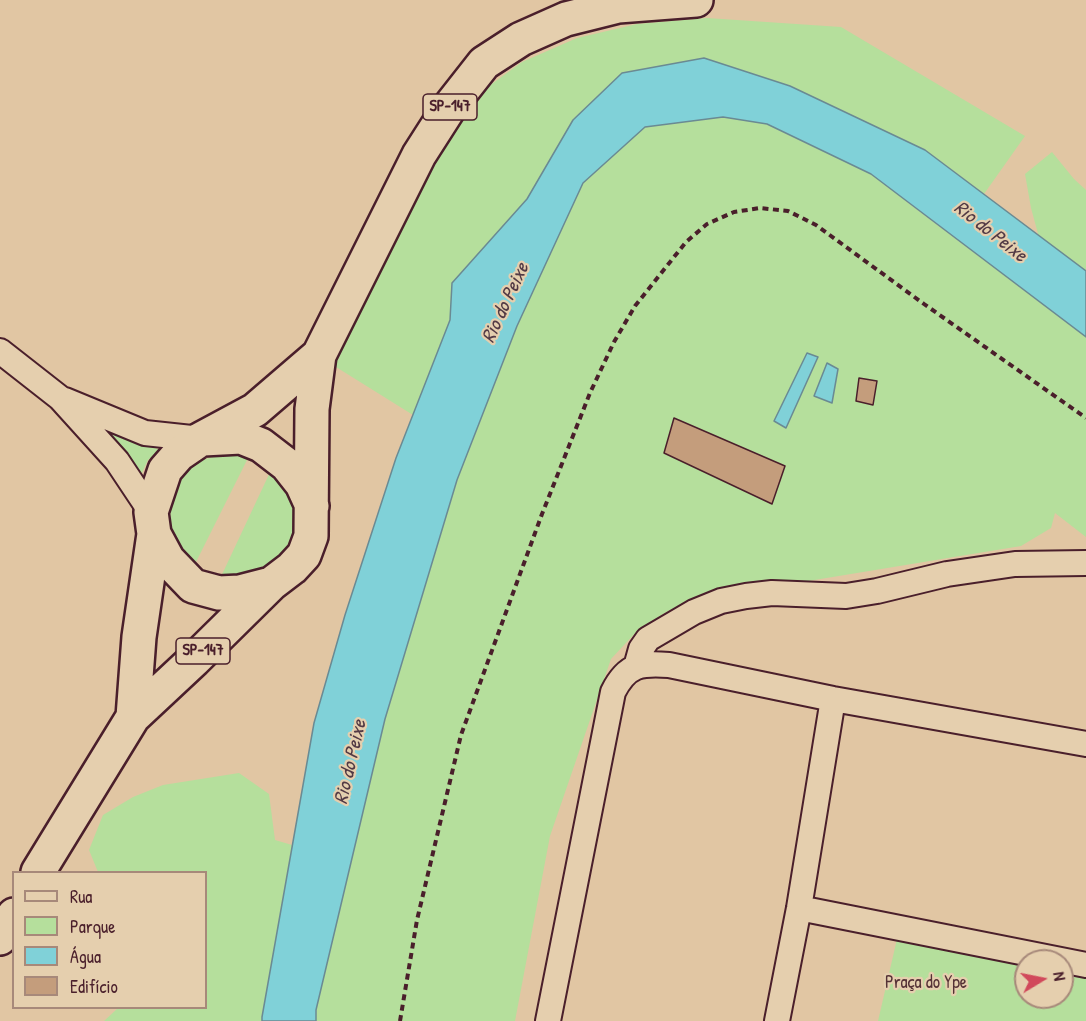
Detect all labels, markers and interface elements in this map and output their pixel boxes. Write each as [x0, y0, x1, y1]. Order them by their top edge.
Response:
road number: SP-147 [423, 94, 477, 120]
water label: Rio do Peixe [949, 196, 1031, 268]
water label: Rio do Peixe [477, 259, 535, 347]
road number: SP-147 [176, 638, 230, 664]
water label: Rio do Peixe [330, 718, 372, 806]
legend [12, 871, 207, 1009]
text: Rua [70, 884, 92, 909]
text: Parque [70, 914, 115, 939]
text: Água [70, 944, 101, 969]
north arrow [1014, 949, 1074, 1009]
text: N [1048, 970, 1071, 982]
park label: Praça do Ype [885, 972, 967, 994]
text: Edifício [70, 974, 118, 999]

